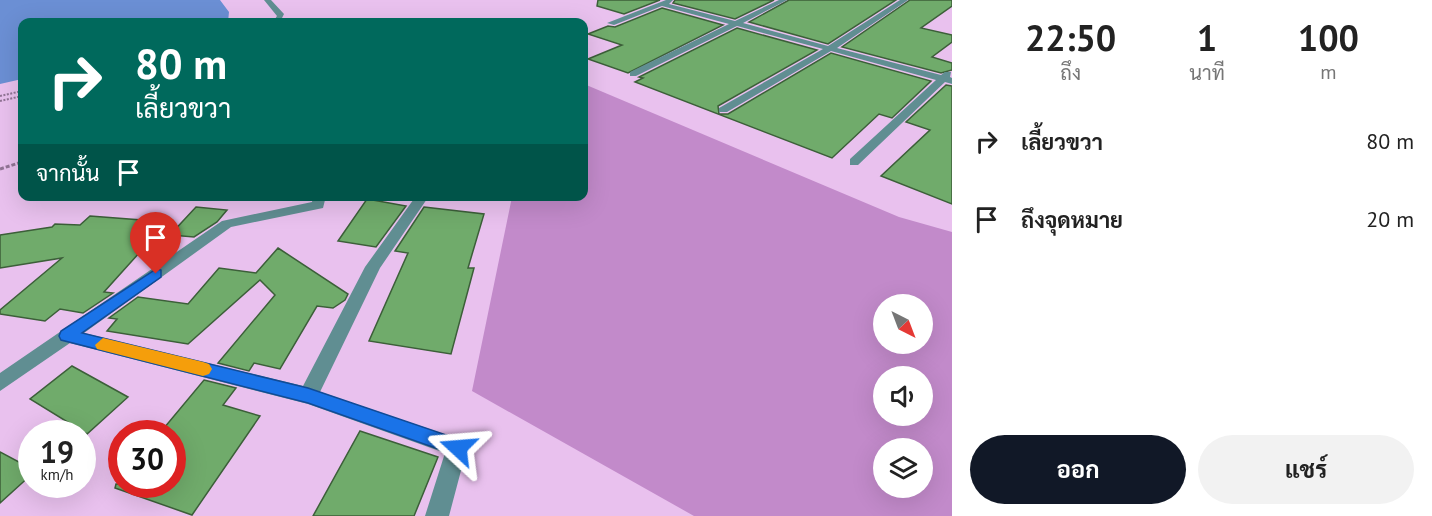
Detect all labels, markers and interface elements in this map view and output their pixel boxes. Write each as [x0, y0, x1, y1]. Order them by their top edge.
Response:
text: 22:50 [1025, 14, 1116, 61]
text: 1 [1197, 14, 1217, 61]
text: 100 [1298, 14, 1359, 61]
text: 80 m [135, 36, 227, 91]
icon: right [36, 42, 114, 120]
text: m [1320, 59, 1337, 85]
text: ถึง [1060, 60, 1081, 86]
text: นาที [1189, 60, 1225, 86]
text: เลี้ยวขวา [135, 91, 231, 125]
icon: right [970, 125, 1003, 158]
text: 80 m [1366, 127, 1414, 155]
text: เลี้ยวขวา [1021, 128, 1103, 156]
icon: arrive [112, 156, 145, 189]
text: จากนั้น [36, 159, 100, 187]
icon: arrive [970, 203, 1003, 236]
text: 20 m [1366, 205, 1414, 233]
text: ถึงจุดหมาย [1021, 206, 1123, 234]
pin [130, 212, 181, 274]
icon: arrive [139, 221, 172, 254]
north arrow [873, 294, 933, 354]
map controls [873, 294, 933, 498]
button: sound [873, 366, 933, 426]
position arrow [426, 416, 490, 480]
speed limit sign: 30 [108, 420, 186, 498]
text: 19 [40, 432, 74, 471]
button: ออก [970, 435, 1186, 504]
button: แชร์ [1198, 435, 1414, 504]
button: layers [873, 438, 933, 498]
text: km/h [41, 465, 73, 484]

